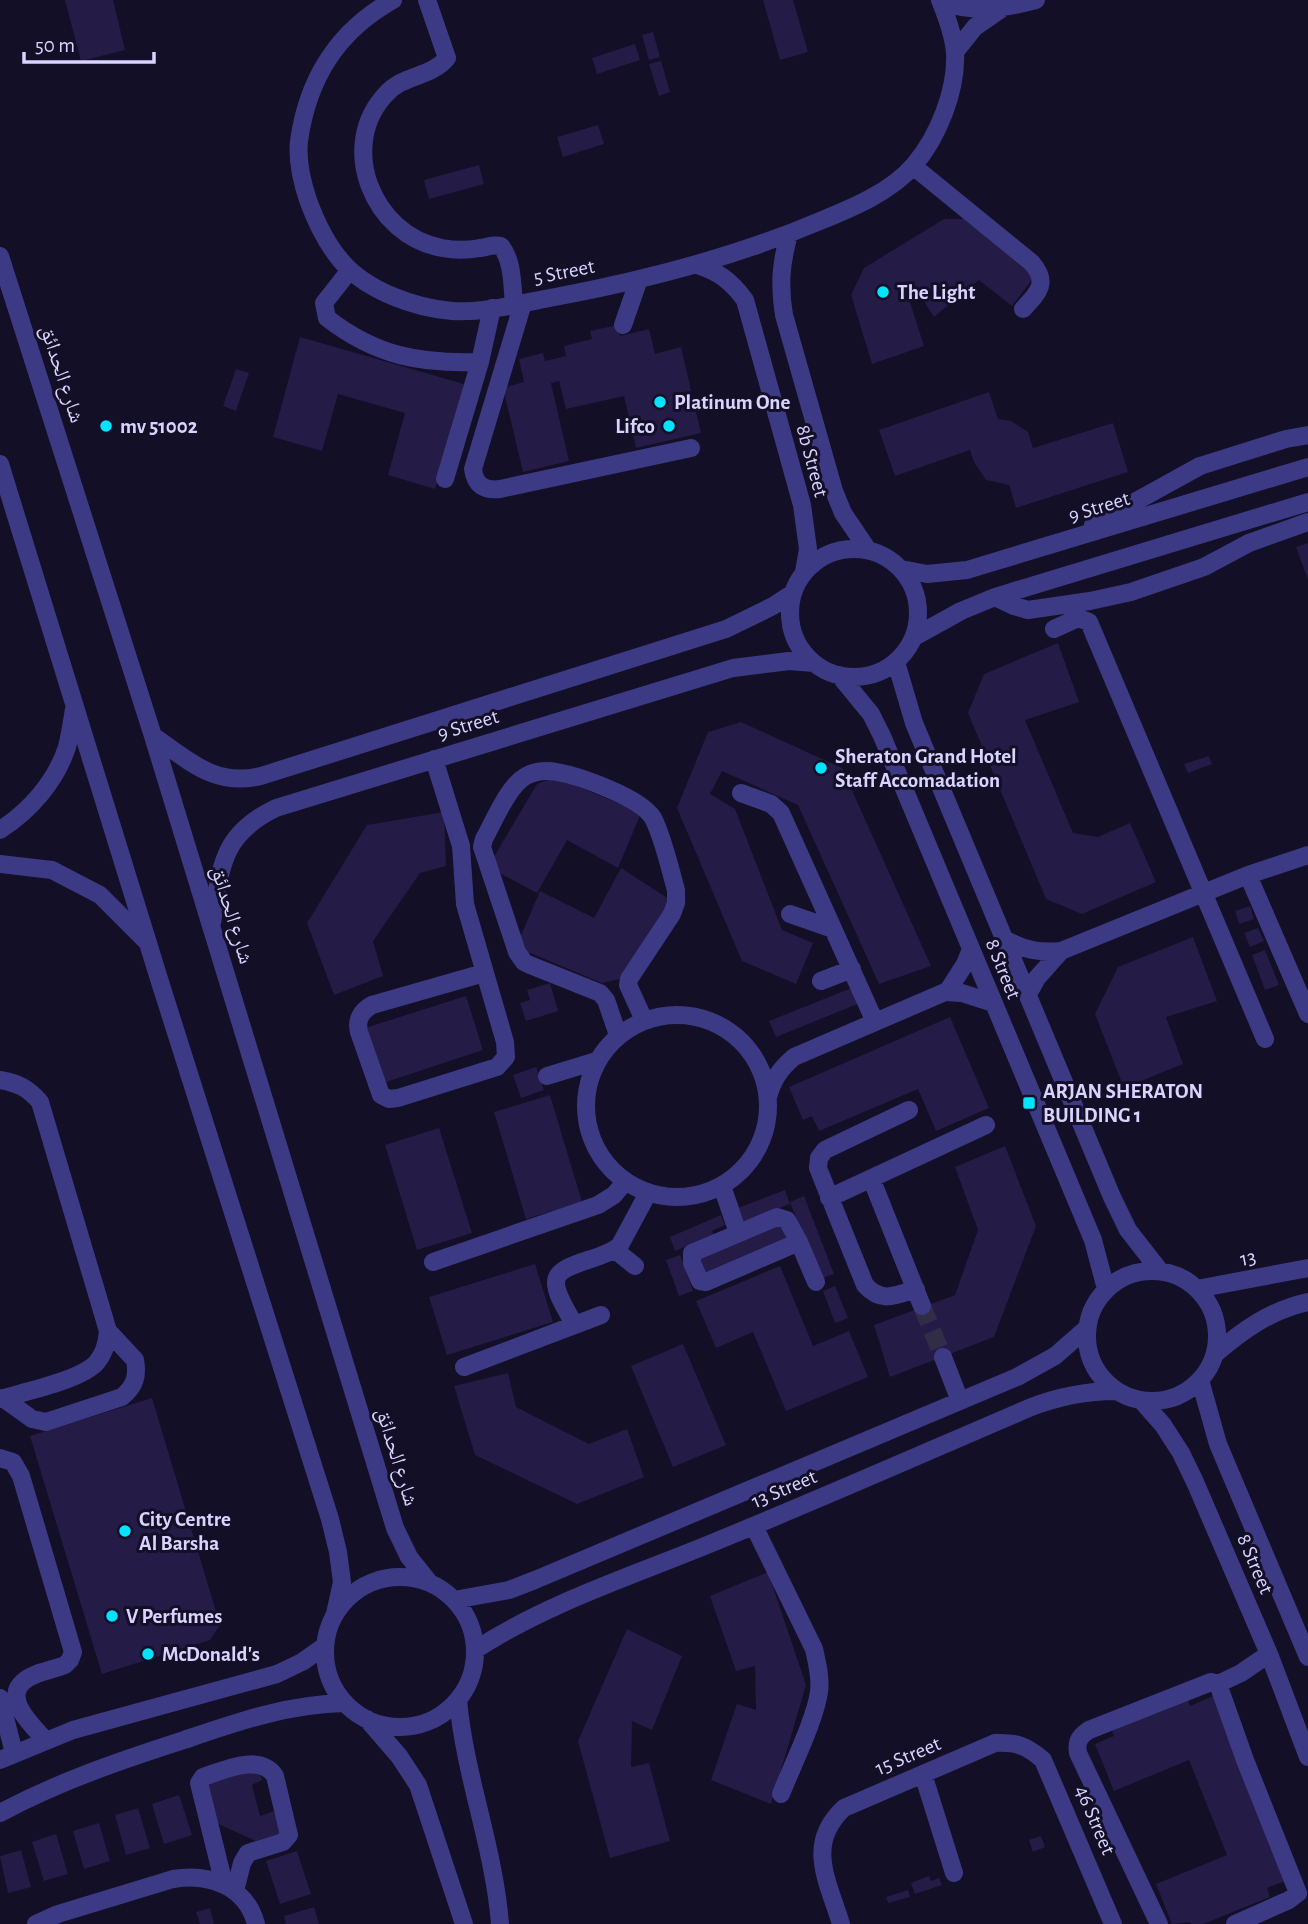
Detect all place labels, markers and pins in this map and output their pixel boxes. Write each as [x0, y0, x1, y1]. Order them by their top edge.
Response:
place label: The Light [897, 282, 975, 303]
marker: The Light [875, 284, 891, 300]
place label: Platinum One [674, 392, 790, 413]
marker: Platinum One [652, 394, 668, 410]
place label: mv 51002 [120, 416, 198, 437]
place label: Lifco [615, 416, 655, 437]
marker: mv 51002 [98, 418, 114, 434]
marker: Lifco [661, 418, 677, 434]
place label: Sheraton Grand Hotel Staff Accomadation [835, 746, 1017, 791]
marker: Sheraton Grand Hotel Staff Accomadation [813, 760, 829, 776]
place label: ARJAN SHERATON BUILDING 1 [1043, 1081, 1203, 1126]
marker: ARJAN SHERATON BUILDING 1 [1021, 1095, 1037, 1111]
place label: City Centre Al Barsha [139, 1509, 231, 1554]
marker: City Centre Al Barsha [117, 1523, 133, 1539]
place label: V Perfumes [126, 1606, 222, 1627]
marker: V Perfumes [104, 1608, 120, 1624]
place label: McDonald's [162, 1644, 260, 1665]
marker: McDonald's [140, 1646, 156, 1662]

